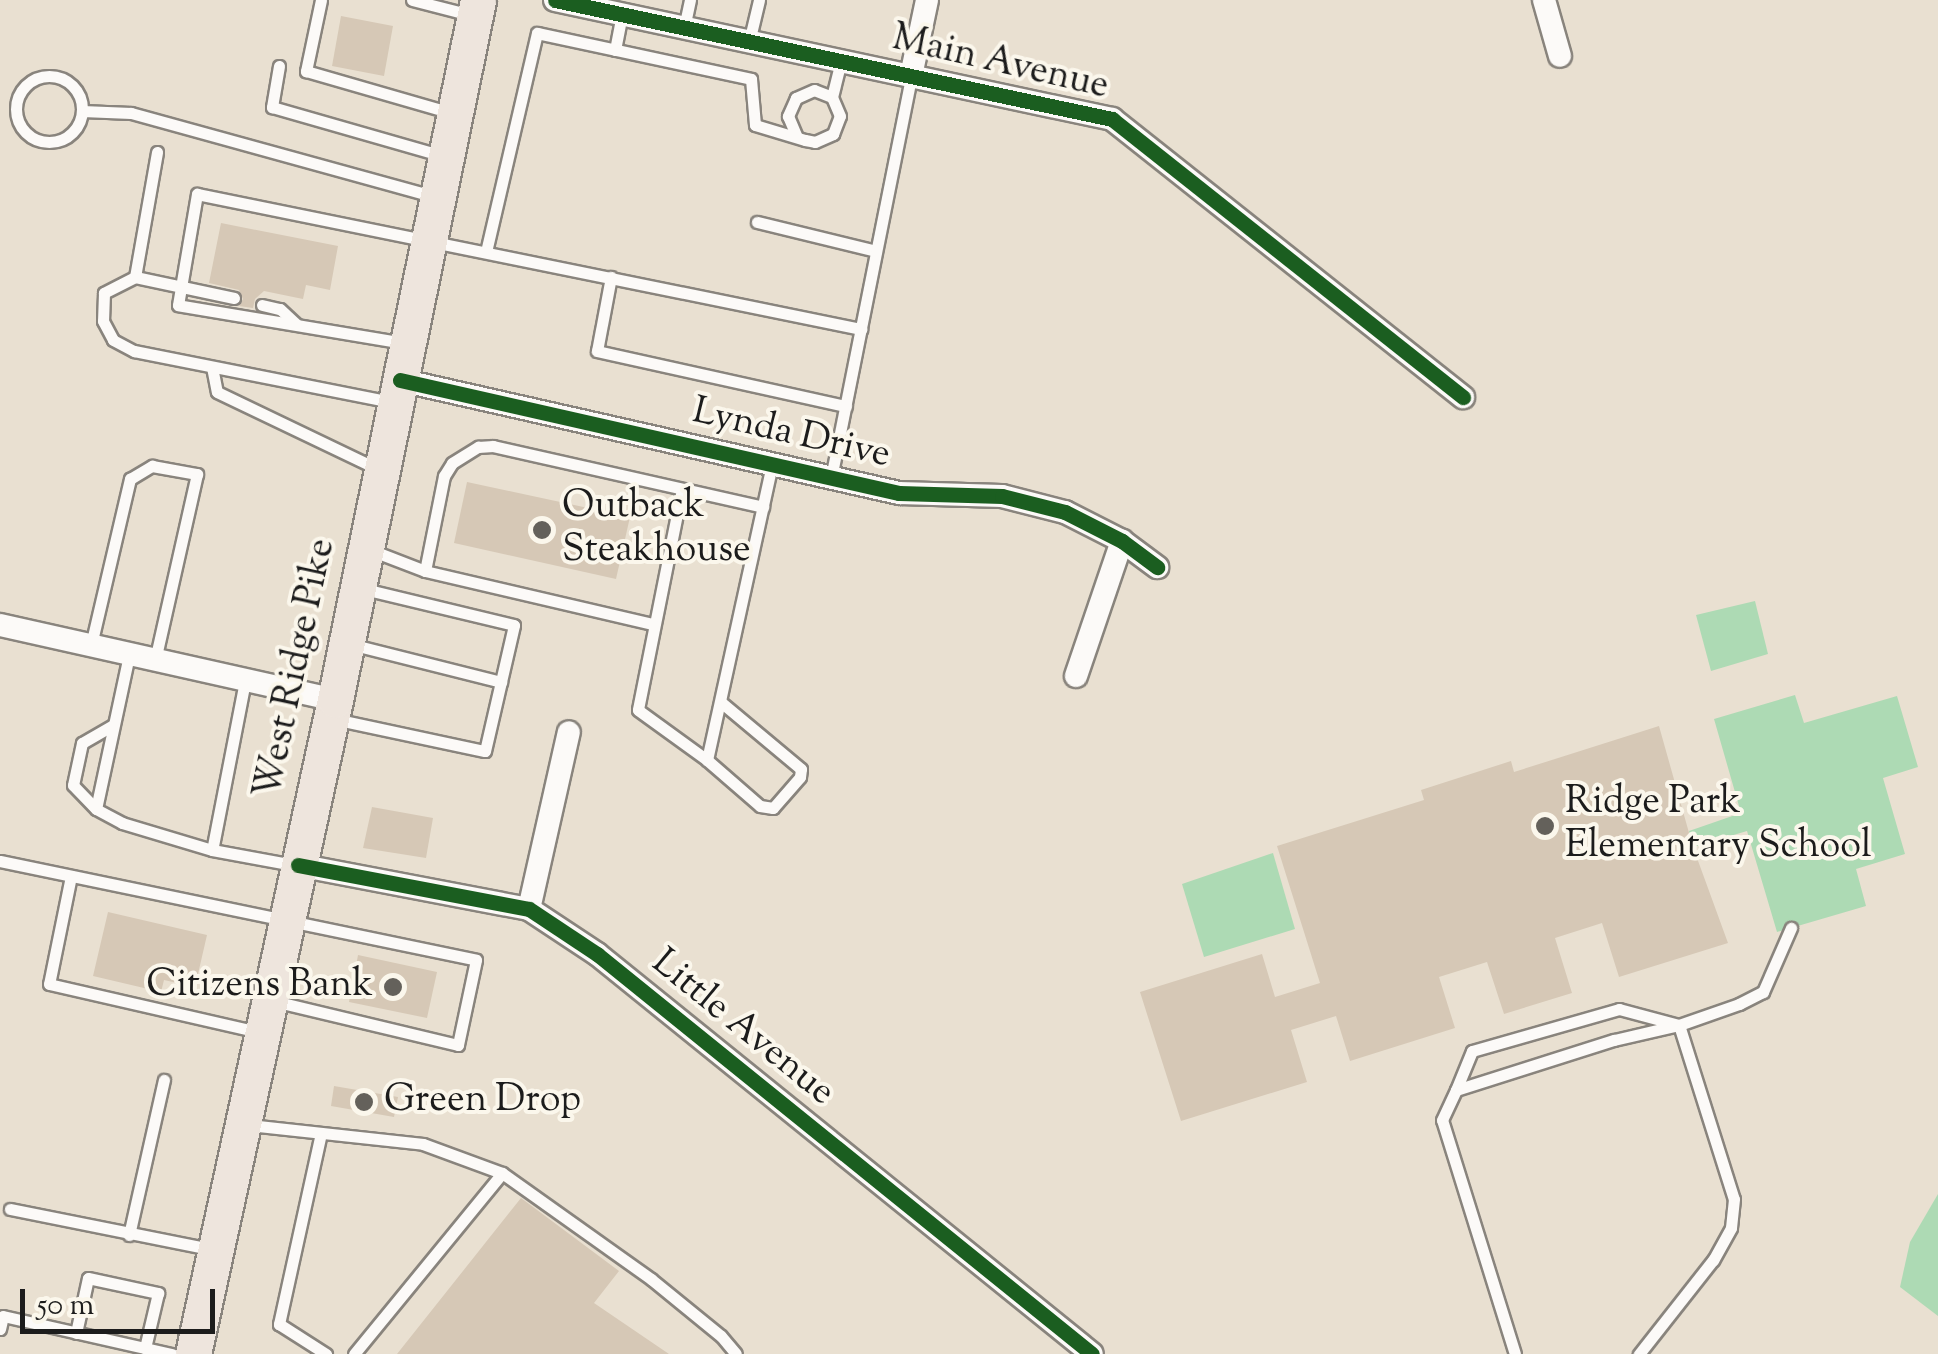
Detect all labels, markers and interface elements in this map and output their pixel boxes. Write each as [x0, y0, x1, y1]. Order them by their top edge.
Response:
street label: Main Avenue [887, 17, 1113, 111]
street label: Lynda Drive [688, 390, 894, 480]
place label: Outback Steakhouse [562, 485, 751, 574]
marker: Outback Steakhouse [531, 519, 553, 541]
street label: West Ridge Pike [247, 535, 347, 803]
place label: Ridge Park Elementary School [1565, 781, 1872, 871]
marker: Ridge Park Elementary School [1534, 815, 1556, 837]
street label: Little Avenue [641, 941, 843, 1117]
place label: Citizens Bank [146, 964, 373, 1010]
marker: Citizens Bank [382, 976, 404, 998]
place label: Green Drop [384, 1079, 581, 1125]
marker: Green Drop [353, 1091, 375, 1113]
scale bar [25, 1269, 220, 1331]
text: 50 m [37, 1285, 94, 1328]

